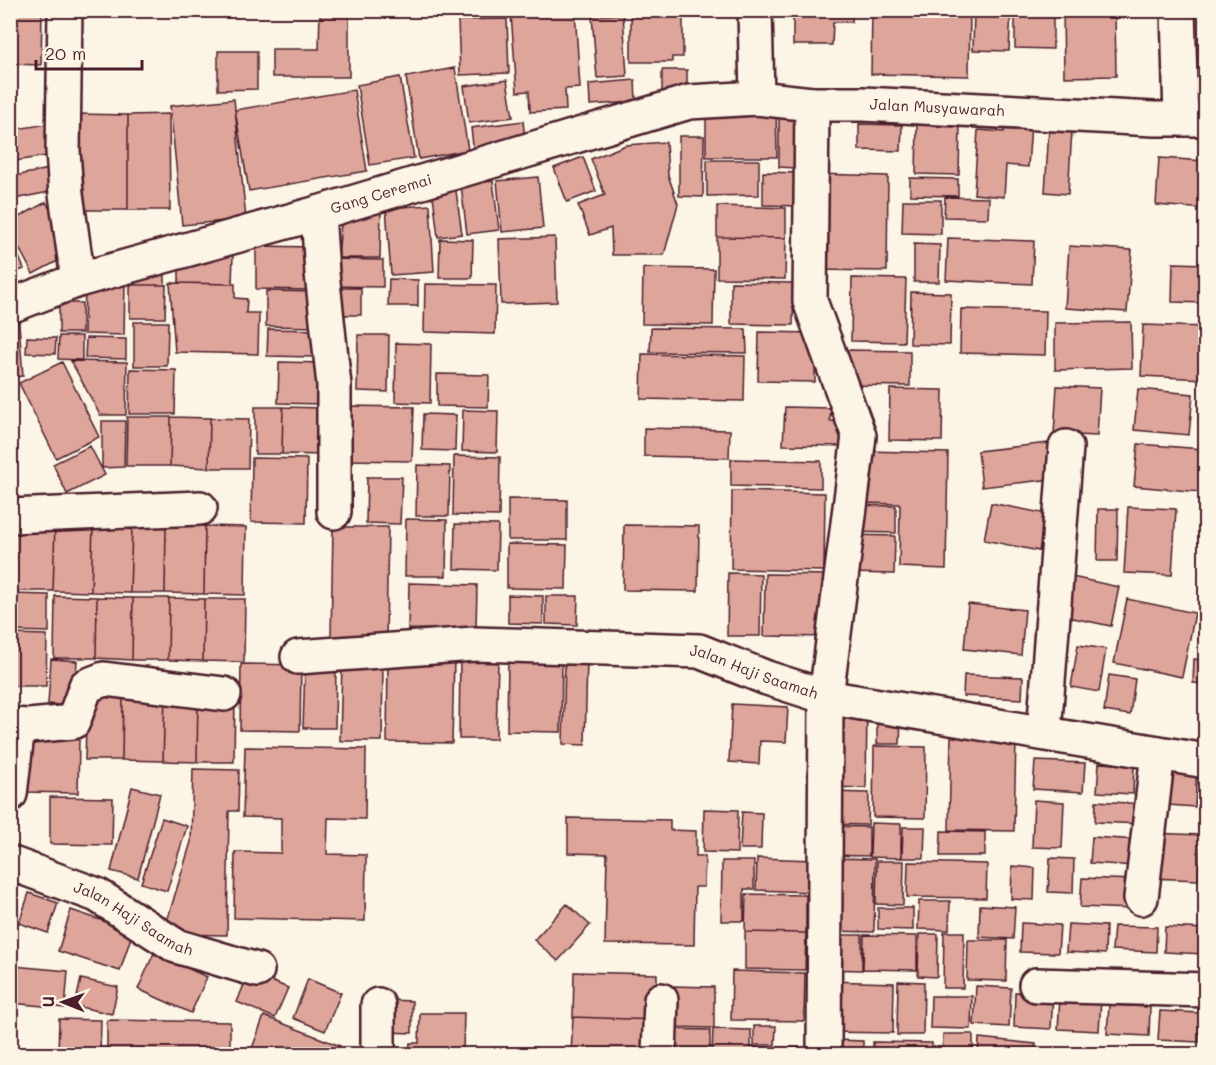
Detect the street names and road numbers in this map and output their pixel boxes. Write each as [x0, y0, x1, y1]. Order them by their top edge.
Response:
street label: Jalan Musyawarah [869, 93, 1005, 120]
street label: Gang Ceremai [328, 168, 434, 218]
street label: Jalan Haji Saamah [689, 640, 821, 703]
street label: Jalan Haji Saamah [71, 876, 195, 959]

